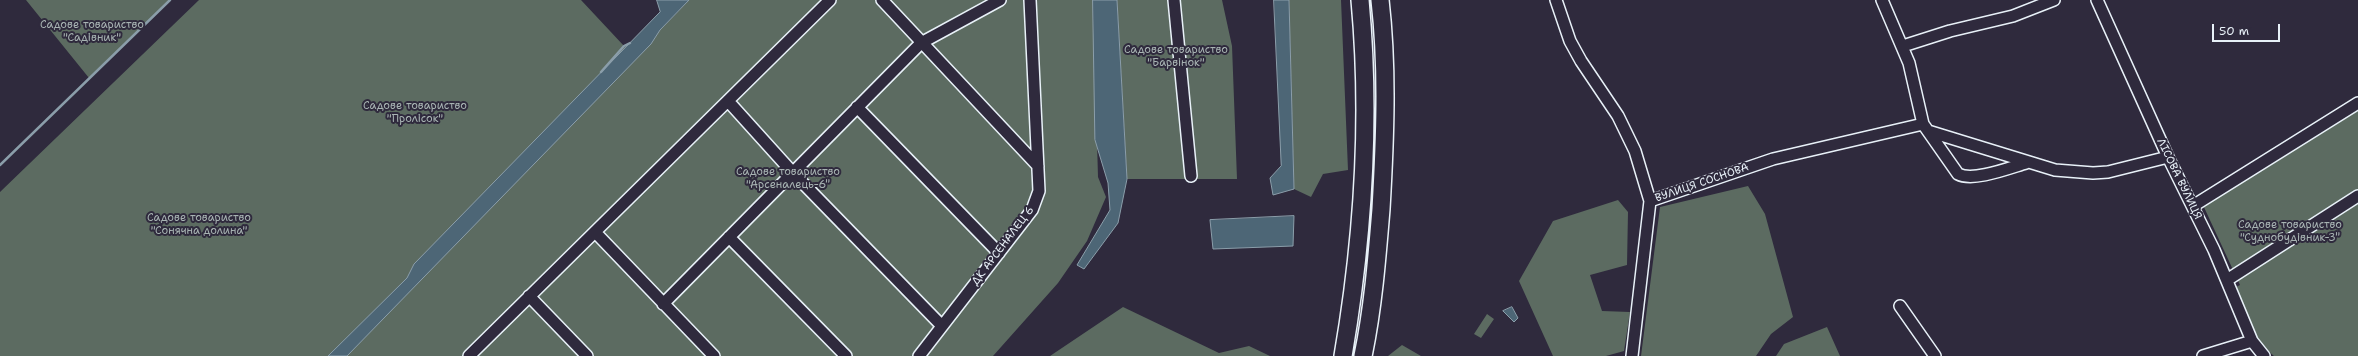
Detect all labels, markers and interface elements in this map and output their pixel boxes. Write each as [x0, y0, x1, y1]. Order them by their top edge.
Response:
scale bar [2214, 16, 2282, 42]
park label: Садове товариство "Садівник" [40, 18, 144, 44]
text: 50 m [2219, 23, 2249, 39]
park label: Садове товариство "Барвінок" [1124, 43, 1228, 69]
park label: Садове товариство "Пролісок" [363, 99, 467, 125]
street label: ЛІСОВА ВУЛИЦЯ [2154, 136, 2204, 222]
street label: ВУЛИЦЯ СОСНОВА [1653, 161, 1751, 205]
park label: Садове товариство "Арсеналець-6" [736, 165, 840, 191]
street label: ДК АРСЕНАЛЕЦ 6 [969, 204, 1037, 288]
park label: Садове товариство "Сонячна долина" [147, 211, 251, 237]
park label: Садове товариство "Суднобудівник-3" [2238, 218, 2342, 244]

